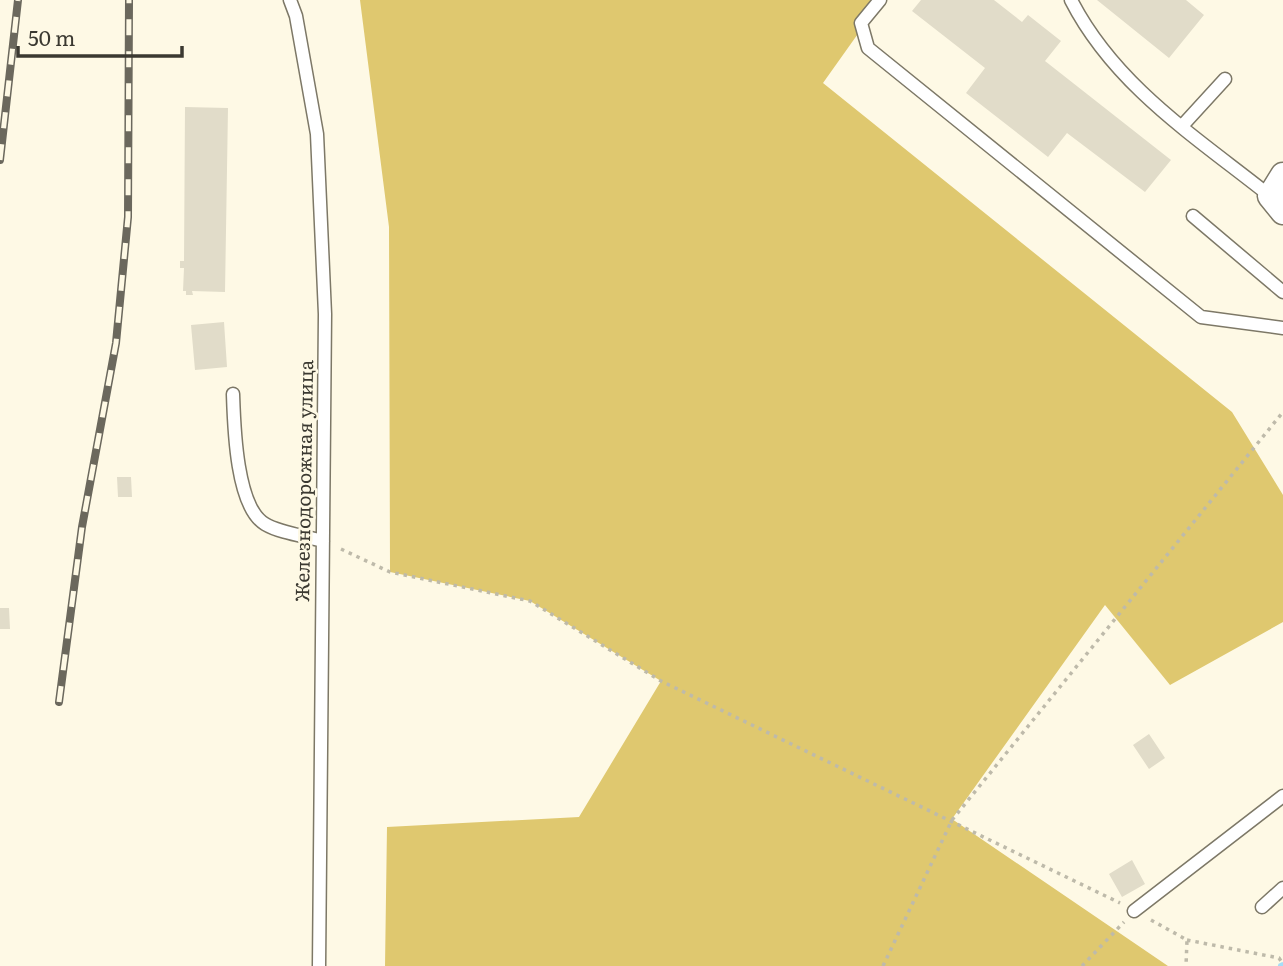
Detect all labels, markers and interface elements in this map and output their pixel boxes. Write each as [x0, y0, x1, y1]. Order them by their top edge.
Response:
scale bar [18, 14, 182, 58]
text: 50 m [28, 21, 75, 52]
street label: Железнодорожная улица [287, 359, 319, 602]

